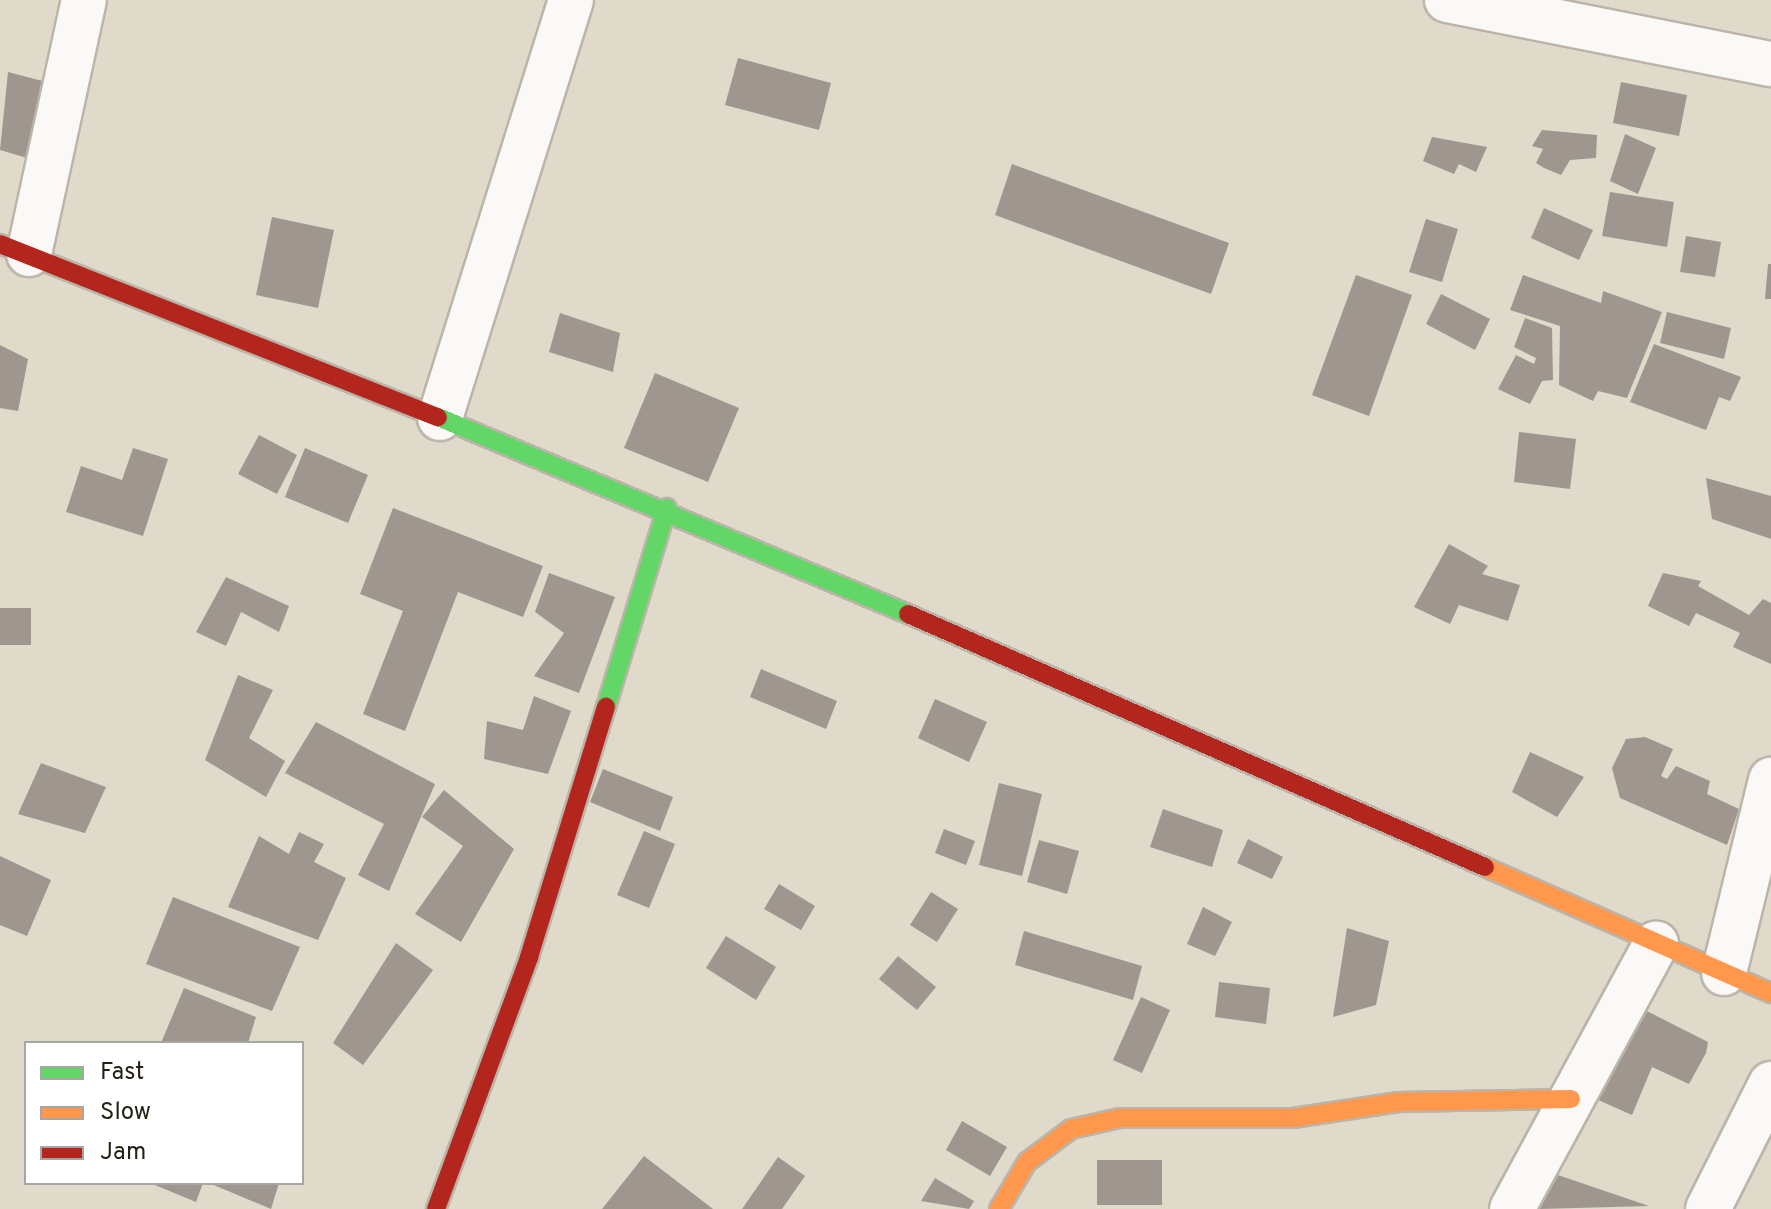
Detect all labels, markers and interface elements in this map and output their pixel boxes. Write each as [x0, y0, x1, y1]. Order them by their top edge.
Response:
legend [24, 1041, 304, 1185]
text: Fast [100, 1058, 144, 1088]
text: Slow [100, 1098, 151, 1128]
text: Jam [100, 1138, 146, 1168]

